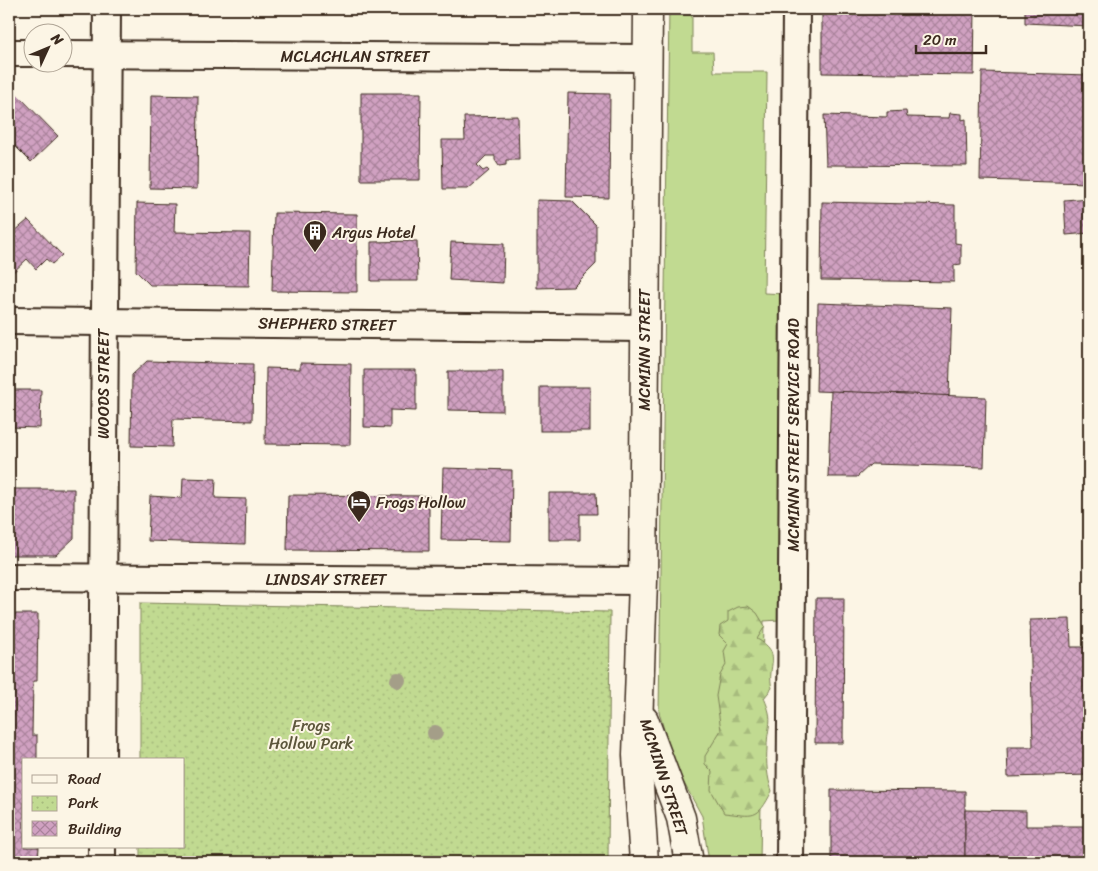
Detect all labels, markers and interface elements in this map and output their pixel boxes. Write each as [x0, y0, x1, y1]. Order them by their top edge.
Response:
north arrow [22, 22, 72, 72]
scale bar [916, 22, 986, 54]
text: N [44, 26, 70, 52]
text: 20 m [923, 27, 957, 53]
street label: MCLACHLAN STREET [280, 42, 431, 71]
place label: Argus Hotel [331, 218, 416, 247]
building icon: Argus Hotel [302, 219, 328, 253]
street label: MCMINN STREET [630, 288, 659, 411]
street label: SHEPHERD STREET [258, 308, 397, 340]
street label: MCMINN STREET SERVICE ROAD [779, 318, 808, 552]
street label: WOODS STREET [89, 328, 118, 439]
place label: Frogs Hollow [376, 488, 466, 517]
hotel icon: Frogs Hollow [346, 489, 372, 523]
street label: LINDSAY STREET [266, 565, 387, 594]
park label: Frogs Hollow Park [269, 711, 354, 758]
street label: MCMINN STREET [631, 715, 697, 840]
legend [22, 758, 185, 848]
text: Road [68, 766, 101, 792]
text: Park [68, 790, 99, 816]
text: Building [68, 816, 122, 842]

